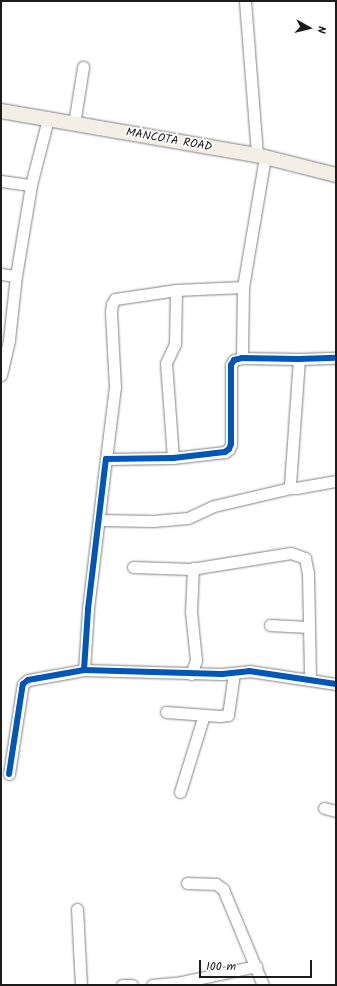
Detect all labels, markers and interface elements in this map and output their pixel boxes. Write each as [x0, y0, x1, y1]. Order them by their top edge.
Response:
north arrow [289, 8, 329, 48]
text: N [311, 25, 330, 34]
street label: MANCOTA ROAD [125, 125, 213, 155]
scale bar [201, 952, 314, 978]
text: 100 m [206, 957, 236, 976]

